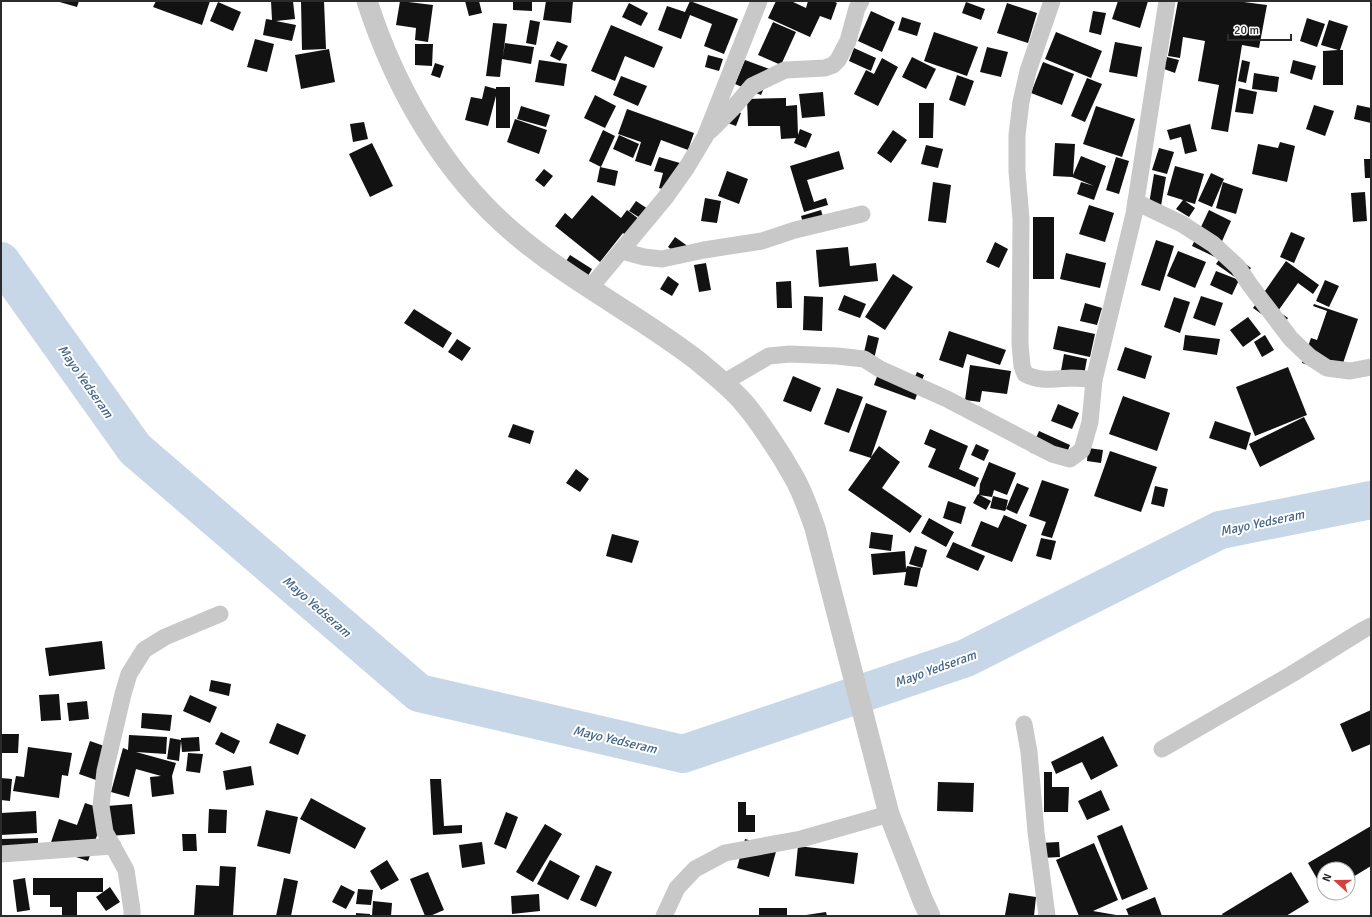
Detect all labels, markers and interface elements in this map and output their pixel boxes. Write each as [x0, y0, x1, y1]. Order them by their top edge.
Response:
scale bar [1228, 16, 1291, 42]
text: 20 m [1234, 23, 1259, 38]
water label: Mayo Yedseram [54, 342, 117, 422]
water label: Mayo Yedseram [1219, 506, 1306, 540]
water label: Mayo Yedseram [279, 573, 354, 641]
water label: Mayo Yedseram [892, 647, 979, 691]
water label: Mayo Yedseram [571, 723, 659, 758]
north arrow [1316, 861, 1356, 901]
text: N [1320, 872, 1335, 883]

